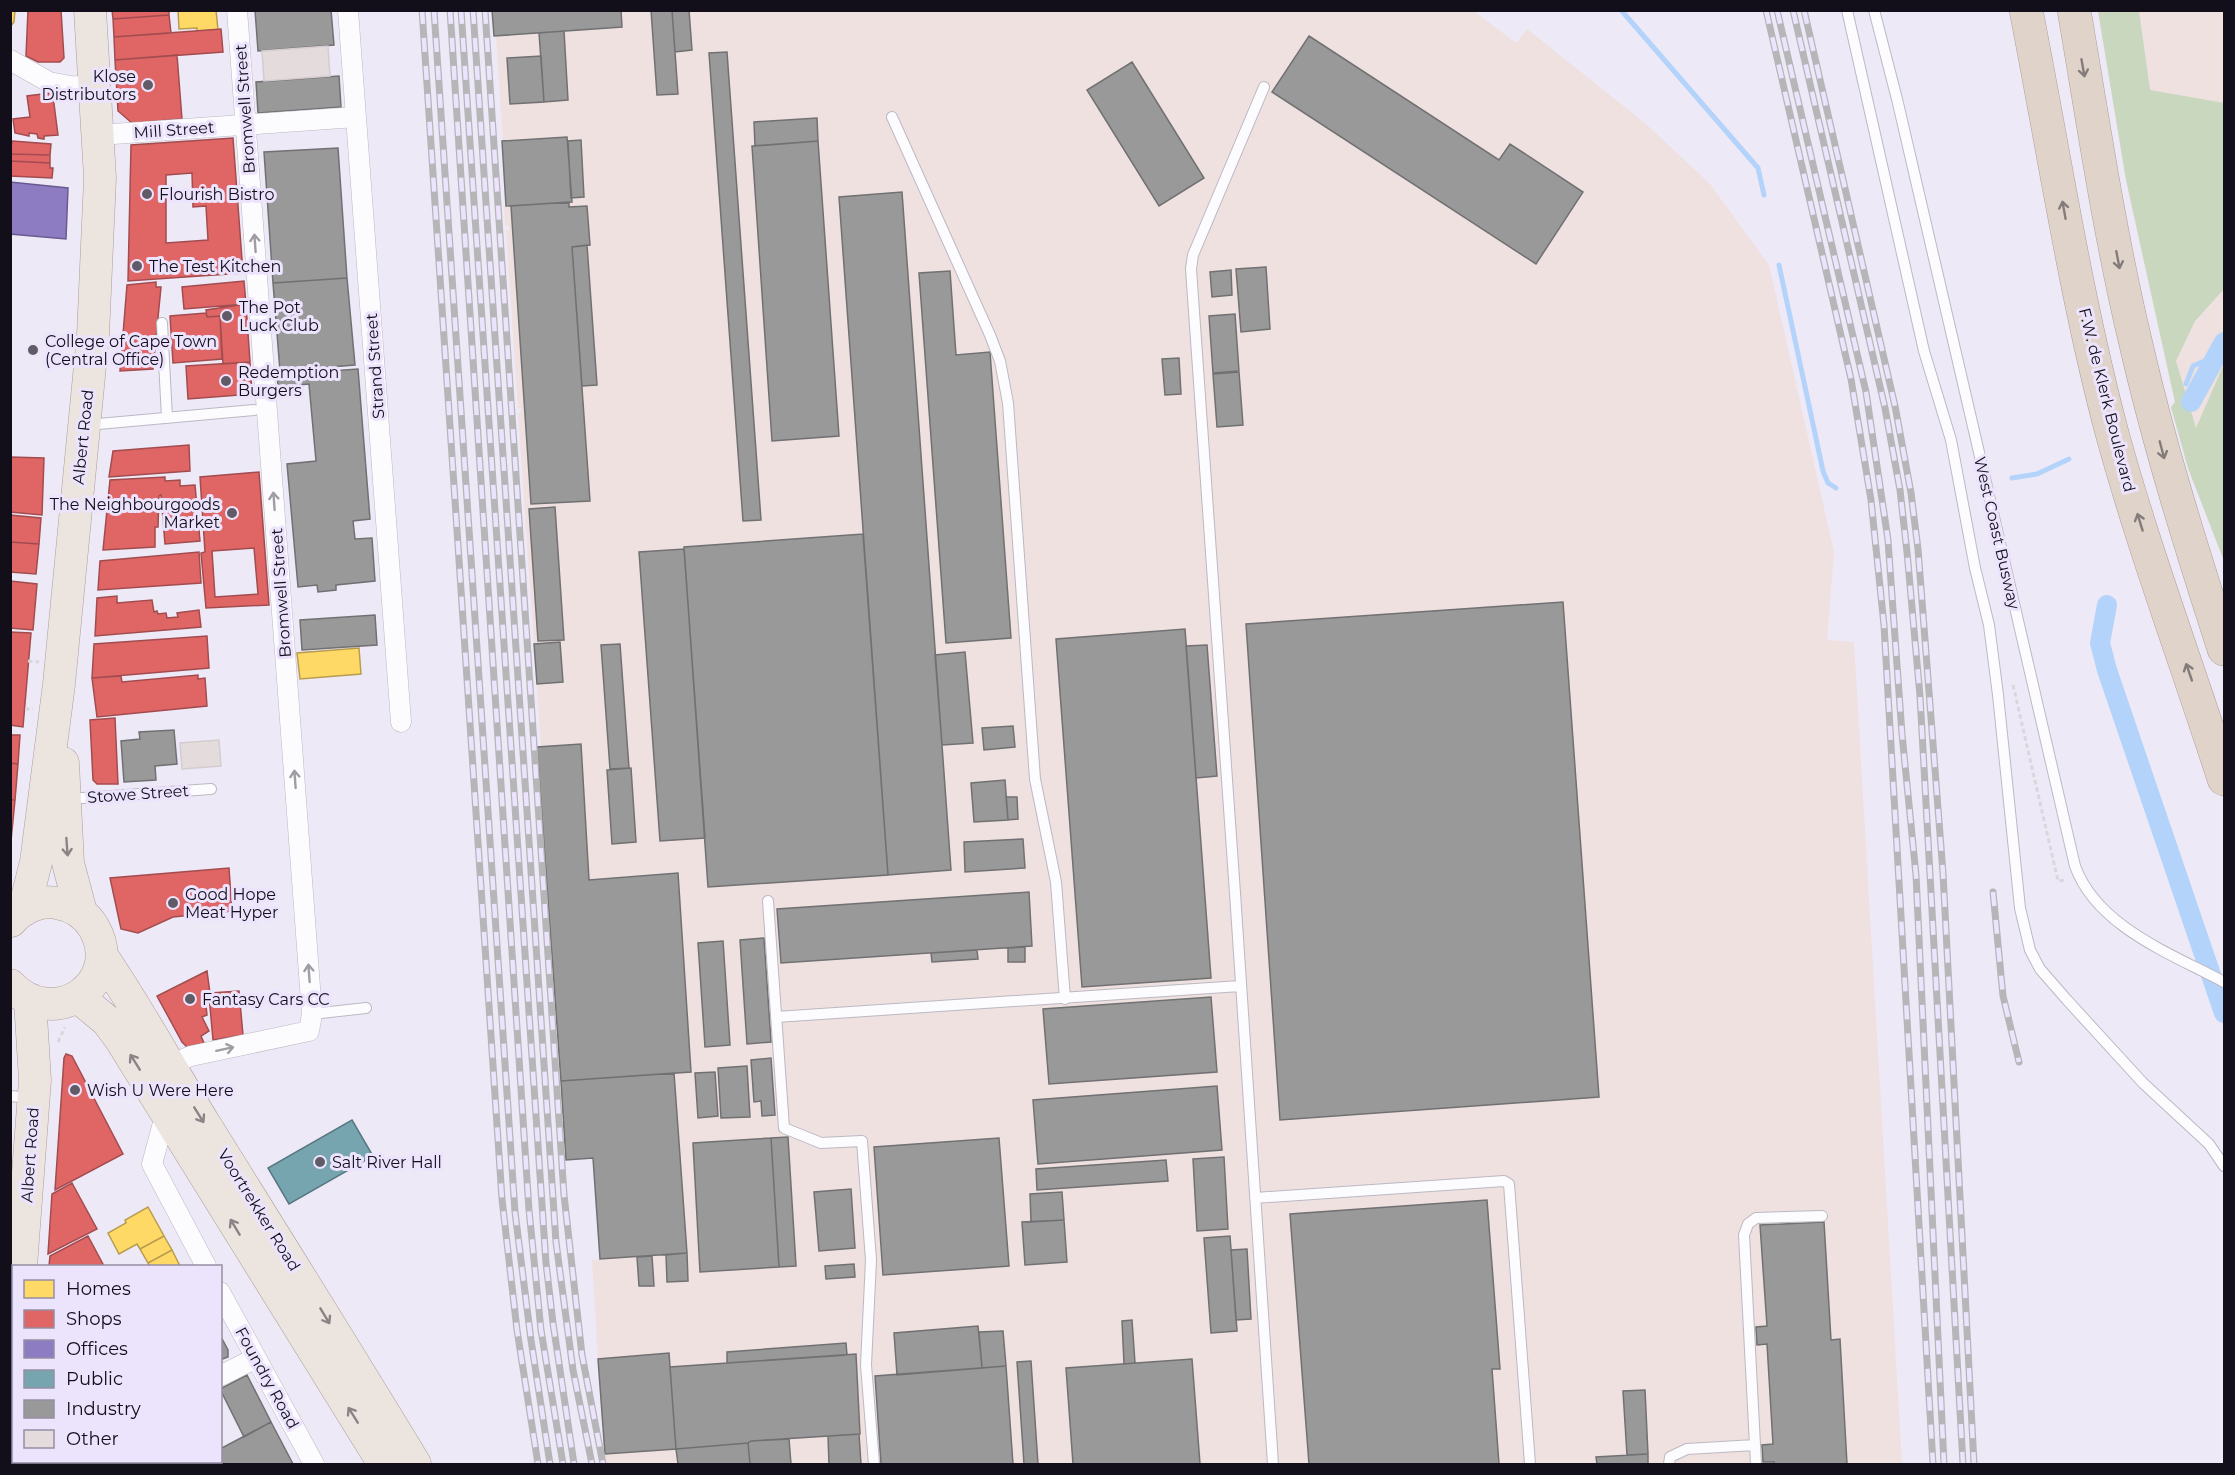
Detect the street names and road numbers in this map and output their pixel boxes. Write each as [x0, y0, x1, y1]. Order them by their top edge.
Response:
street label: Bromwell Street [231, 43, 259, 174]
street label: Mill Street [133, 118, 215, 142]
street label: F.W. de Klerk Boulevard [2075, 306, 2139, 494]
street label: Strand Street [362, 312, 388, 419]
street label: Albert Road [69, 389, 97, 485]
street label: West Coast Busway [1970, 455, 2024, 611]
street label: Bromwell Street [267, 527, 295, 658]
street label: Stowe Street [87, 781, 190, 807]
street label: Albert Road [17, 1107, 43, 1203]
street label: Voortrekker Road [214, 1145, 304, 1275]
street label: Foundry Road [231, 1324, 303, 1432]

